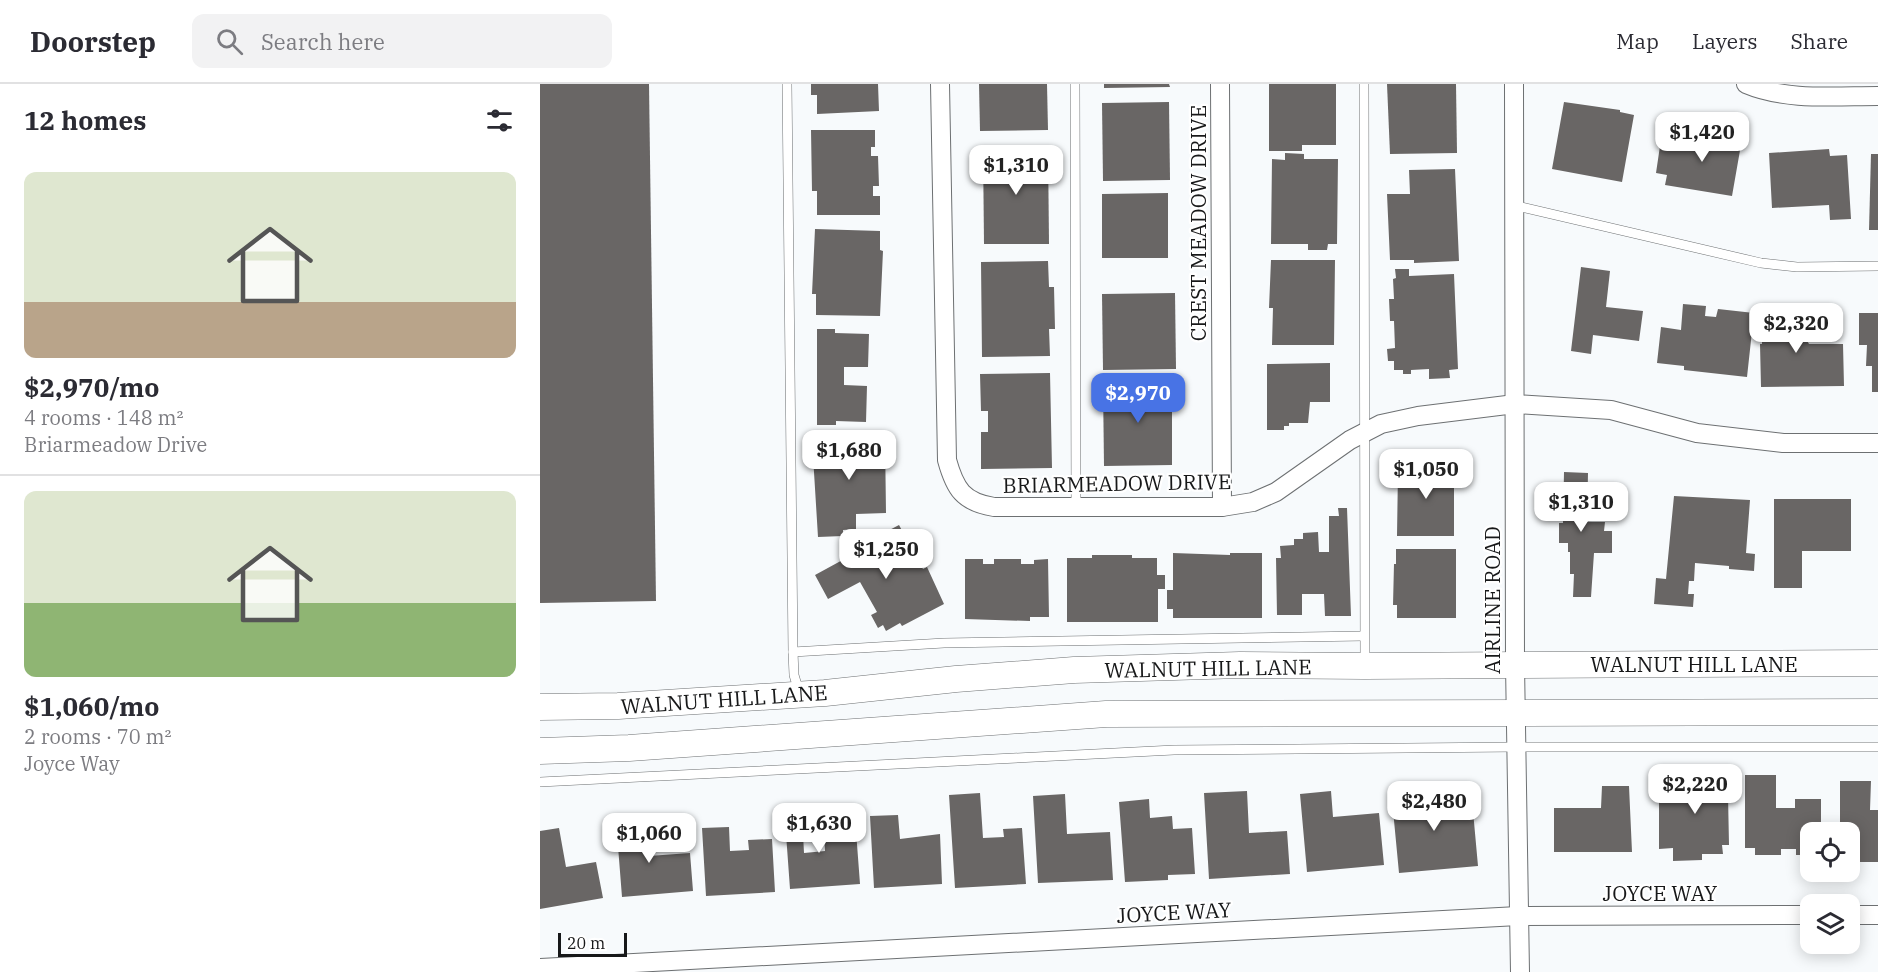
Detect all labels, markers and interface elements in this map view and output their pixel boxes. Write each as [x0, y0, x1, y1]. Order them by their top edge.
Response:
search box [192, 14, 612, 68]
text: Doorstep [30, 23, 156, 60]
icon: search [213, 25, 246, 58]
text: Search here [261, 27, 385, 56]
text: Map [1616, 27, 1659, 55]
text: Layers [1692, 27, 1758, 55]
text: Share [1791, 27, 1848, 55]
text: 12 homes [24, 103, 146, 137]
icon: filters [483, 104, 516, 137]
street label: CREST MEADOW DRIVE [1184, 105, 1212, 341]
pin: $1,420 [1653, 112, 1751, 163]
text: $1,420 [1669, 118, 1735, 145]
pin: $1,310 [967, 145, 1065, 196]
text: $1,310 [983, 151, 1049, 178]
icon: home [216, 211, 324, 319]
pin: $2,320 [1747, 303, 1845, 354]
text: $2,320 [1763, 309, 1829, 336]
text: $2,970/mo [24, 370, 159, 404]
pin: $2,970 [1089, 373, 1187, 424]
text: $2,970 [1105, 379, 1171, 406]
text: 4 rooms · 148 m² [24, 404, 183, 431]
pin: $1,680 [800, 430, 898, 481]
text: Briarmeadow Drive [24, 431, 207, 458]
text: $1,680 [816, 436, 882, 463]
pin: $1,050 [1377, 449, 1475, 500]
text: $1,050 [1393, 455, 1459, 482]
street label: BRIARMEADOW DRIVE [1002, 467, 1232, 499]
pin: $1,310 [1532, 482, 1630, 533]
text: $1,310 [1548, 488, 1614, 515]
street label: AIRLINE ROAD [1478, 526, 1506, 674]
pin: $1,250 [837, 529, 935, 580]
icon: home [216, 530, 324, 638]
text: $1,250 [853, 535, 919, 562]
street label: WALNUT HILL LANE [1590, 650, 1798, 678]
street label: WALNUT HILL LANE [1104, 652, 1312, 684]
street label: WALNUT HILL LANE [620, 678, 828, 720]
text: $1,060/mo [24, 689, 159, 723]
text: 2 rooms · 70 m² [24, 723, 171, 750]
text: Joyce Way [24, 750, 120, 777]
pin: $2,220 [1646, 764, 1744, 815]
text: $2,220 [1662, 770, 1728, 797]
pin: $2,480 [1385, 781, 1483, 832]
text: $2,480 [1401, 787, 1467, 814]
pin: $1,630 [770, 803, 868, 854]
text: $1,630 [786, 809, 852, 836]
pin: $1,060 [600, 813, 698, 864]
text: $1,060 [616, 819, 682, 846]
map controls [1800, 822, 1860, 954]
button: locate [1800, 822, 1860, 882]
street label: JOYCE WAY [1603, 879, 1717, 907]
button: layers [1800, 894, 1860, 954]
street label: JOYCE WAY [1116, 895, 1232, 929]
scale bar [558, 930, 627, 958]
text: 20 m [567, 933, 605, 953]

